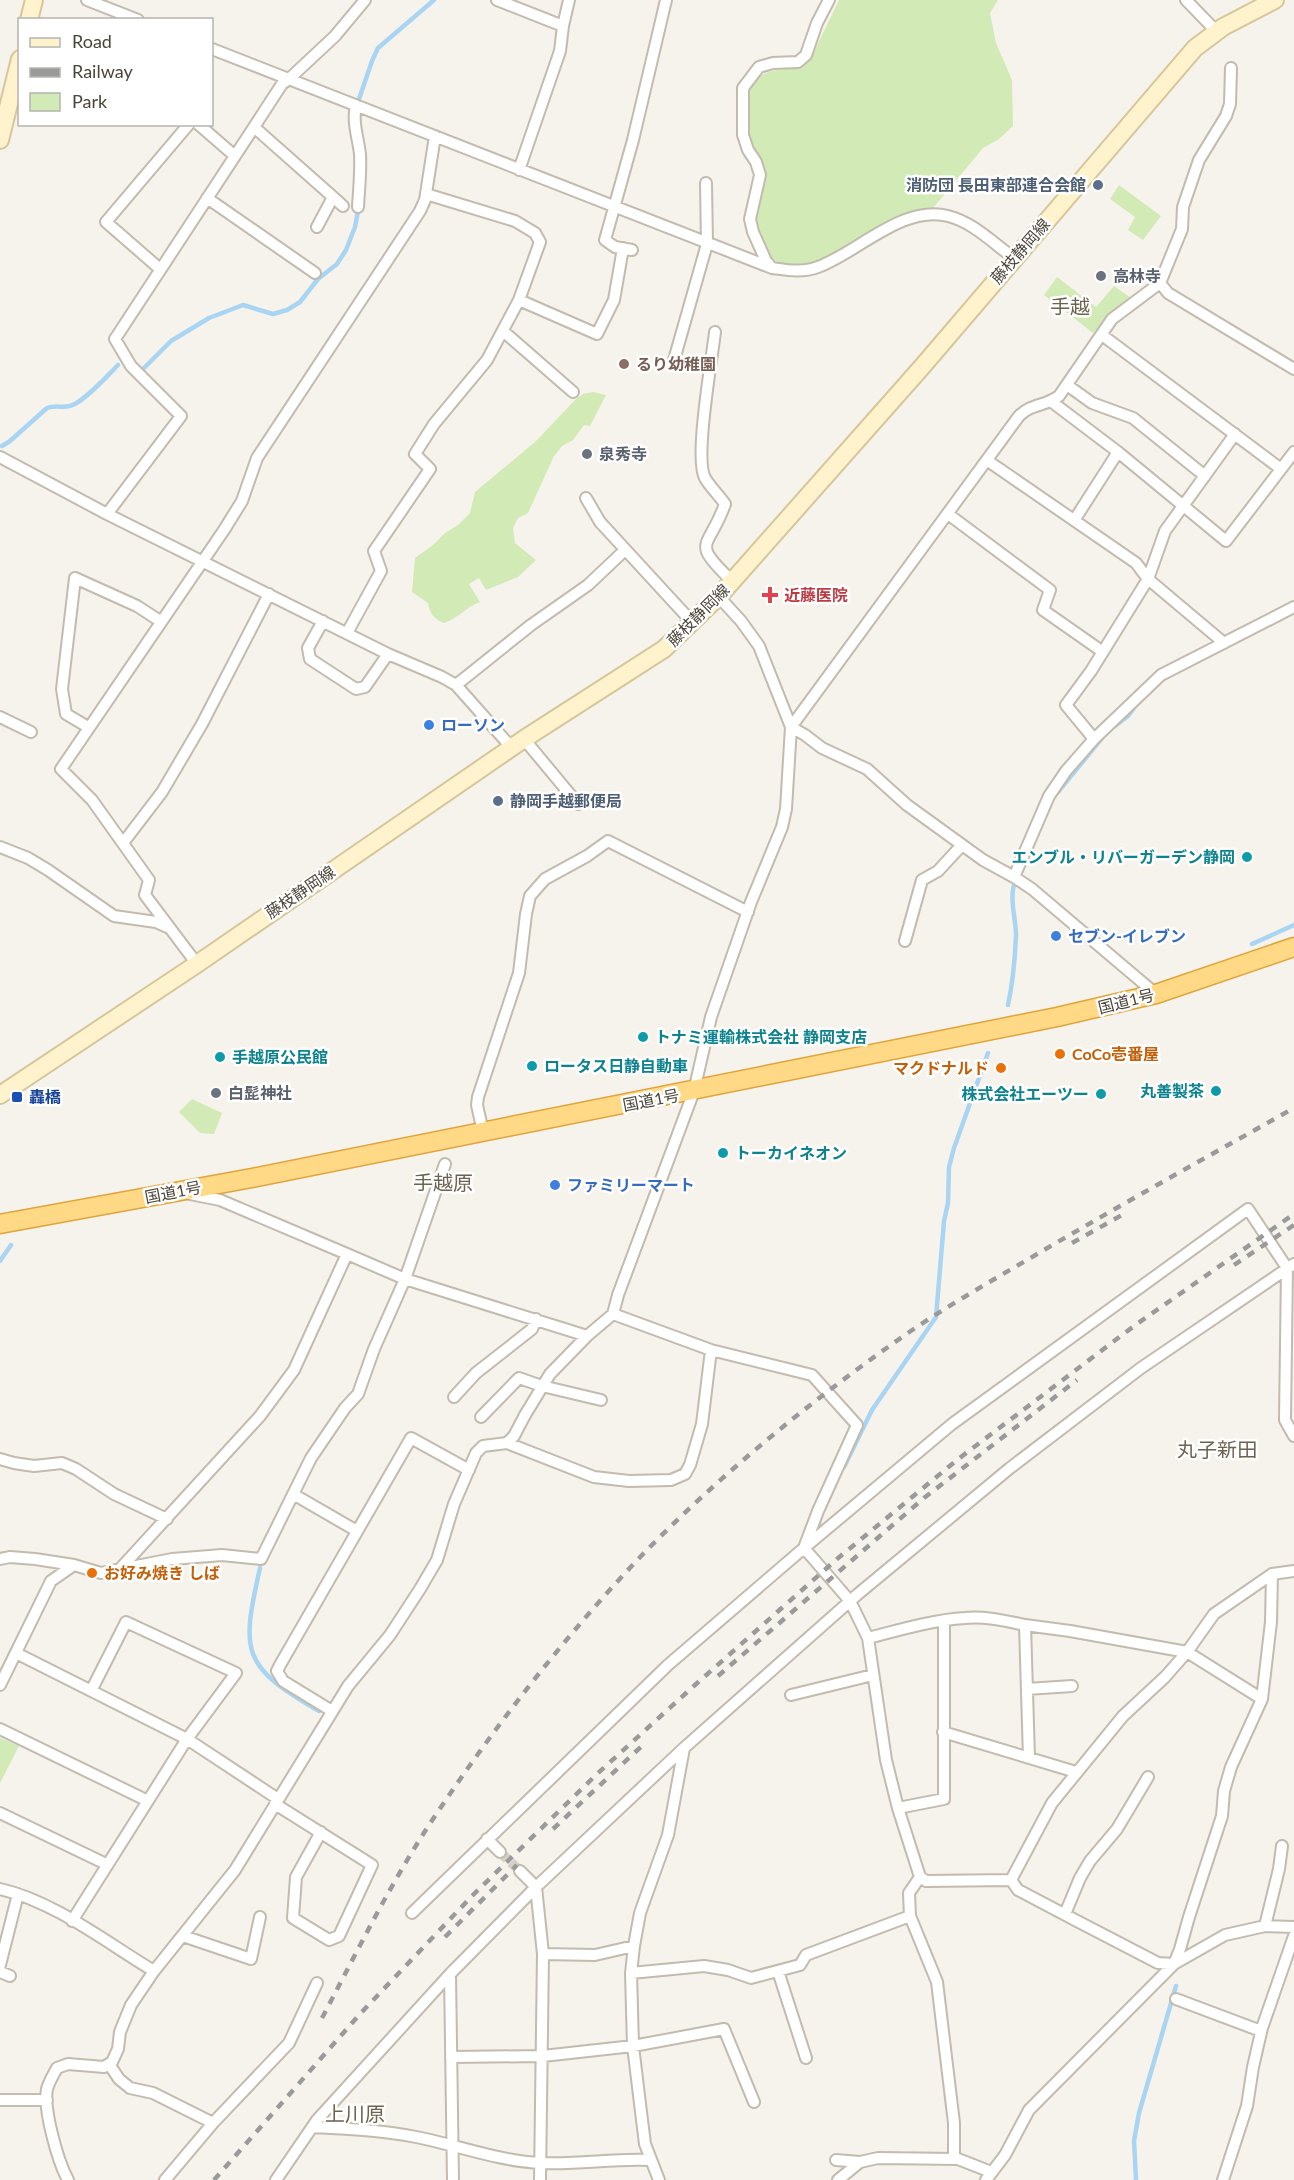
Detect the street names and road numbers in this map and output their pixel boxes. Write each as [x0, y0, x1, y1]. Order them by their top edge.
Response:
street label: 藤枝静岡線 [986, 214, 1053, 287]
street label: 藤枝静岡線 [663, 580, 733, 650]
street label: 藤枝静岡線 [261, 861, 338, 922]
street label: 国道1号 [1096, 984, 1156, 1017]
street label: 国道1号 [621, 1085, 681, 1114]
street label: 国道1号 [143, 1177, 203, 1206]

